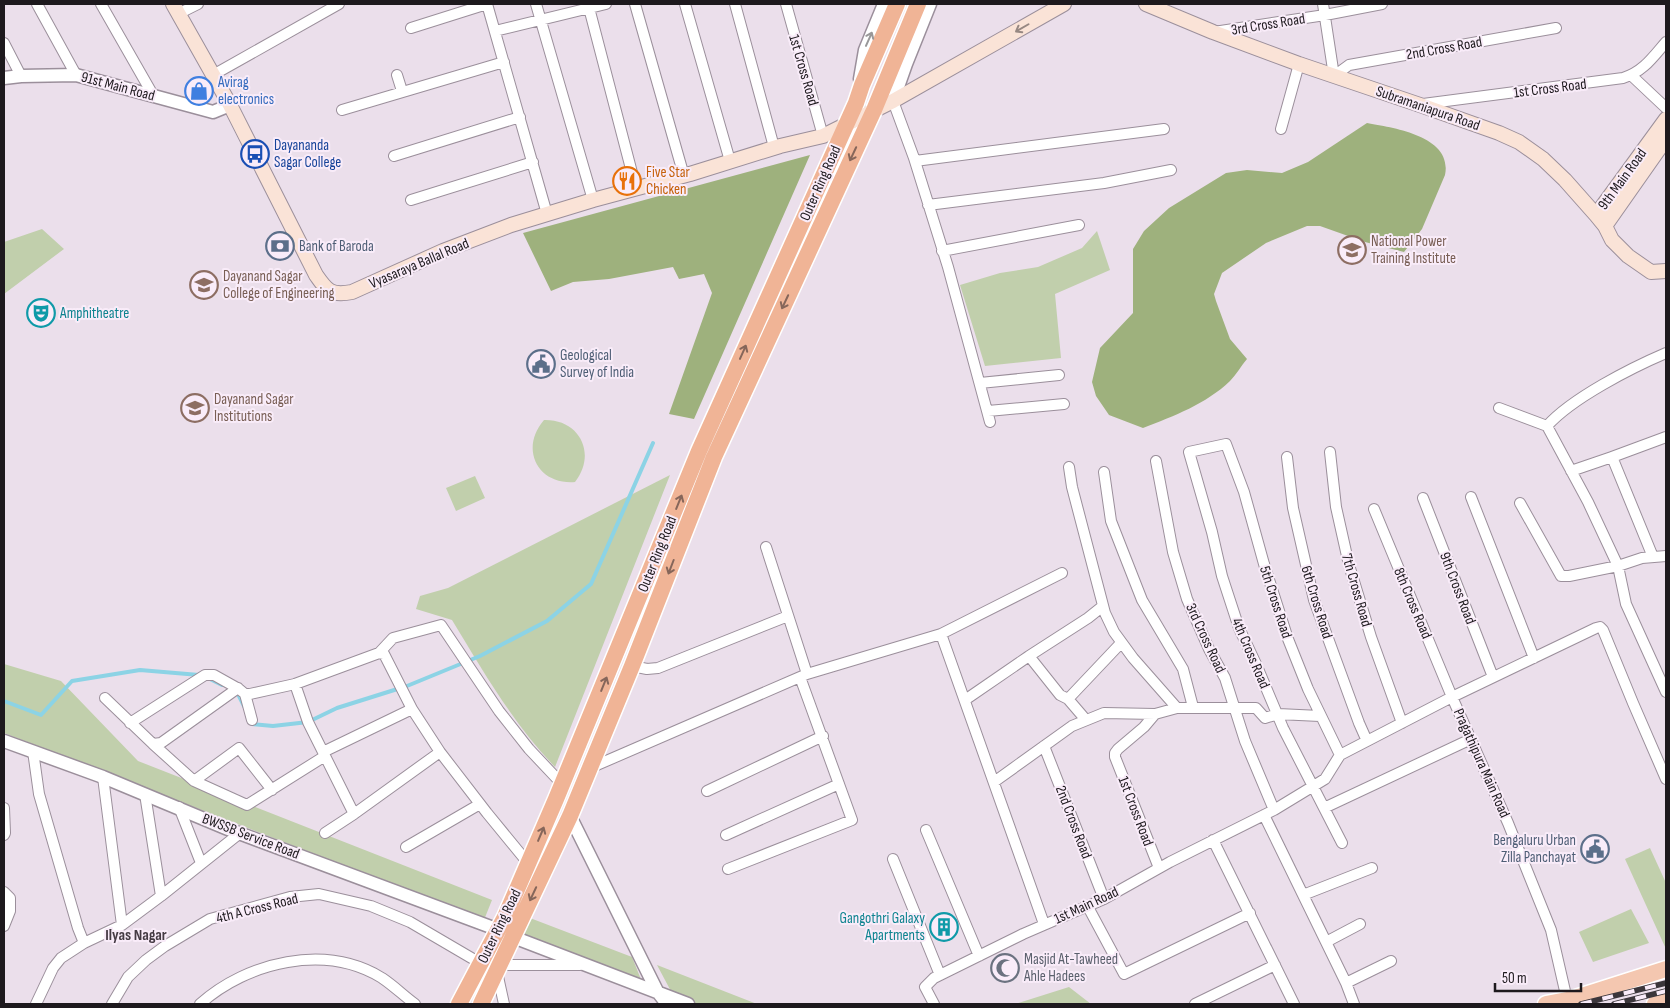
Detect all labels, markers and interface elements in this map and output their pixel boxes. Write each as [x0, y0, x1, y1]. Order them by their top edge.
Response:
street label: 3rd Cross Road [1230, 9, 1306, 40]
one-way arrow [1014, 23, 1029, 33]
street label: 1st Cross Road [784, 32, 823, 108]
one-way arrow [865, 32, 875, 47]
street label: 2nd Cross Road [1405, 32, 1484, 65]
street label: 91st Main Road [79, 68, 157, 105]
place label: Avirag electronics [217, 73, 274, 109]
street label: 1st Cross Road [1513, 75, 1587, 102]
shop icon: Avirag electronics [184, 76, 214, 106]
street label: Subramaniapura Road [1373, 82, 1482, 135]
place label: Dayananda Sagar College [274, 136, 341, 172]
bus stop icon: Dayananda Sagar College [240, 139, 270, 169]
street label: Outer Ring Road [795, 143, 845, 224]
street label: 9th Main Road [1594, 145, 1651, 214]
one-way arrow [848, 147, 858, 162]
place label: Five Star Chicken [646, 163, 690, 199]
restaurant icon: Five Star Chicken [612, 166, 642, 196]
bank icon: Bank of Baroda [265, 231, 295, 261]
place label: National Power Training Institute [1371, 232, 1456, 268]
street label: Vyasaraya Ballal Road [366, 234, 472, 293]
school or university icon: National Power Training Institute [1337, 235, 1367, 265]
place label: Bank of Baroda [299, 237, 374, 256]
place label: Dayanand Sagar College of Engineering [223, 267, 335, 303]
school or university icon: Dayanand Sagar College of Engineering [189, 270, 219, 300]
one-way arrow [779, 294, 789, 309]
theatre icon: Amphitheatre [26, 298, 56, 328]
place label: Amphitheatre [59, 304, 129, 323]
one-way arrow [739, 345, 749, 360]
place label: Geological Survey of India [560, 346, 634, 382]
public building icon: Geological Survey of India [526, 349, 556, 379]
place label: Dayanand Sagar Institutions [214, 390, 294, 426]
school or university icon: Dayanand Sagar Institutions [180, 393, 210, 423]
one-way arrow [675, 494, 684, 509]
street label: Outer Ring Road [634, 513, 681, 595]
street label: 9th Cross Road [1435, 549, 1480, 627]
street label: 7th Cross Road [1337, 551, 1376, 629]
one-way arrow [665, 560, 674, 575]
street label: 6th Cross Road [1296, 563, 1337, 641]
street label: 5th Cross Road [1255, 564, 1296, 641]
street label: 8th Cross Road [1389, 565, 1436, 642]
street label: 3rd Cross Road [1181, 600, 1230, 676]
street label: 4th Cross Road [1227, 615, 1274, 691]
one-way arrow [599, 677, 609, 692]
street label: Pragathipura Main Road [1449, 706, 1514, 821]
street label: 1st Cross Road [1114, 774, 1157, 849]
street label: 2nd Cross Road [1051, 783, 1096, 861]
street label: BWSSB Service Road [199, 809, 302, 864]
one-way arrow [536, 827, 546, 842]
place label: Bengaluru Urban Zilla Panchayat [1493, 831, 1576, 867]
public building icon: Bengaluru Urban Zilla Panchayat [1580, 834, 1610, 864]
street label: 1st Main Road [1051, 882, 1121, 929]
street label: Outer Ring Road [473, 886, 526, 966]
one-way arrow [527, 887, 537, 902]
street label: 4th A Cross Road [214, 889, 300, 928]
place label: Gangothri Galaxy Apartments [840, 909, 925, 945]
building icon: Gangothri Galaxy Apartments [929, 912, 959, 942]
district label: Ilyas Nagar [105, 926, 167, 945]
place label: Masjid At-Tawheed Ahle Hadees [1023, 950, 1118, 986]
mosque icon: Masjid At-Tawheed Ahle Hadees [990, 953, 1020, 983]
scale bar [1495, 960, 1581, 992]
text: 50 m [1502, 969, 1527, 988]

